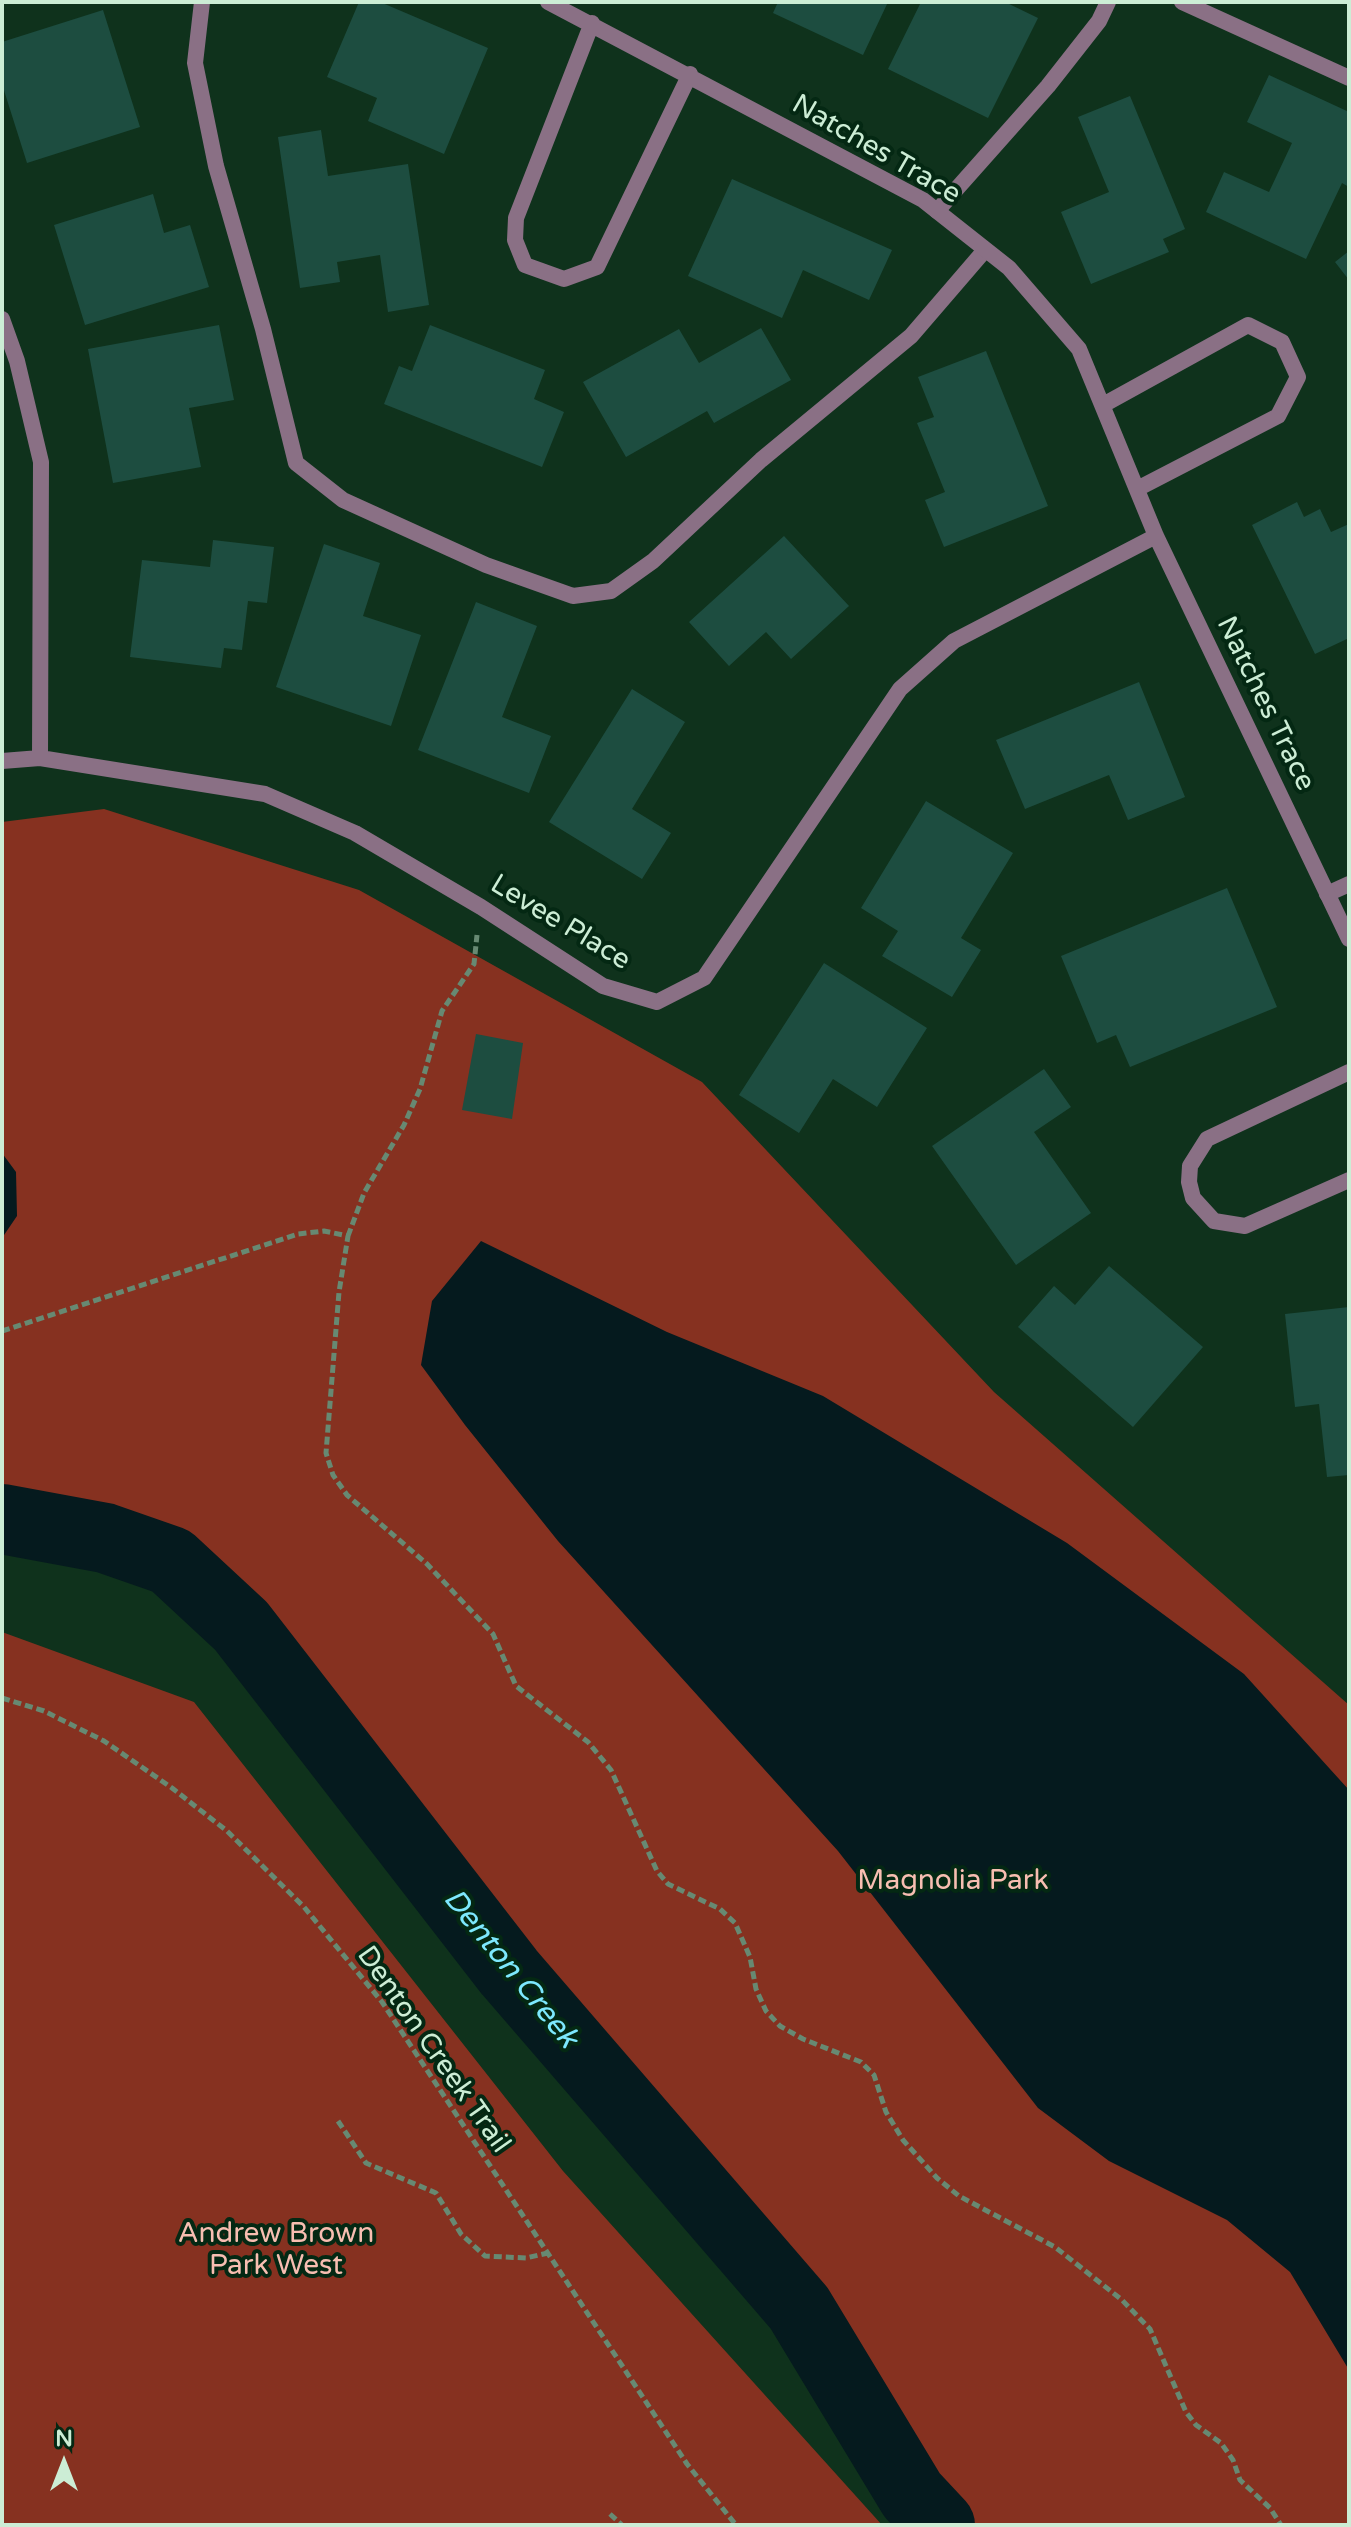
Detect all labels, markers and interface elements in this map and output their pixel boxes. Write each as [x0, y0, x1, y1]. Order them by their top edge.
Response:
street label: Natches Trace [786, 88, 966, 212]
street label: Natches Trace [1208, 612, 1322, 796]
street label: Levee Place [484, 868, 636, 978]
park label: Magnolia Park [857, 1865, 1049, 1899]
water label: Denton Creek [435, 1882, 585, 2056]
street label: Denton Creek Trail [349, 1940, 517, 2160]
park label: Andrew Brown Park West [178, 2218, 374, 2284]
north arrow [24, 2423, 104, 2503]
text: N [55, 2426, 73, 2452]

